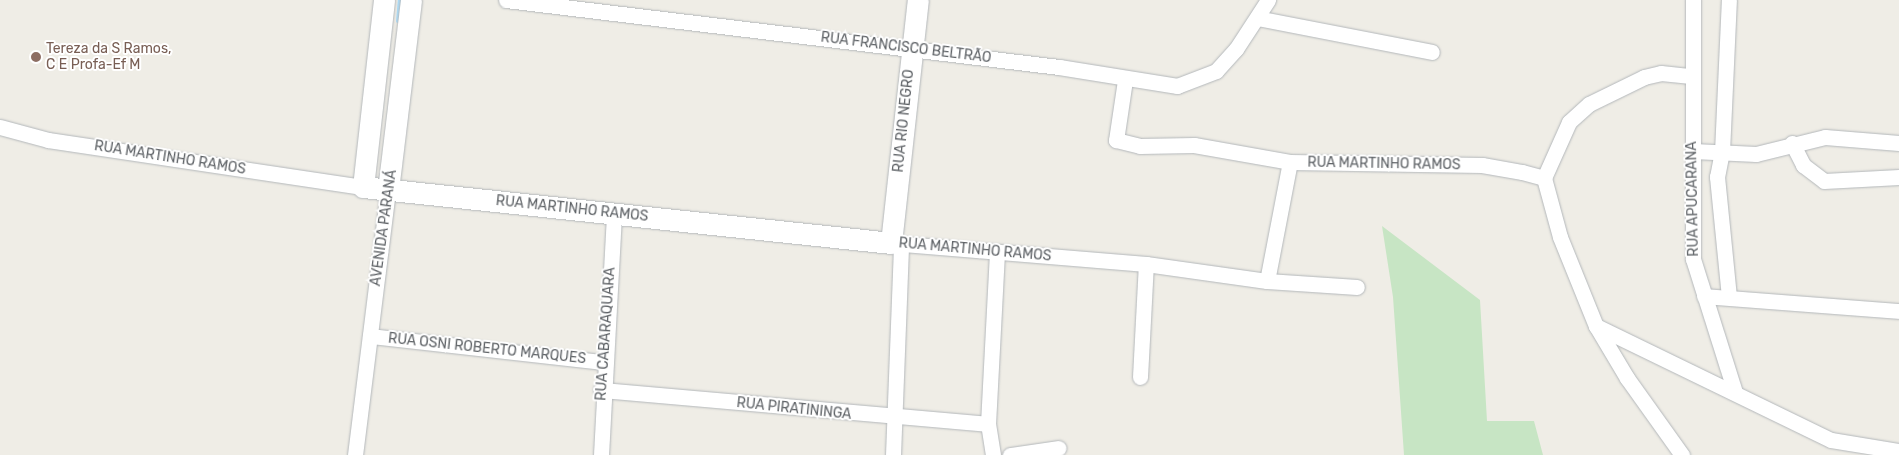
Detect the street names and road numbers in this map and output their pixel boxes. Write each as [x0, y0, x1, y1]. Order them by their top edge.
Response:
street label: RUA FRANCISCO BELTRÃO [820, 29, 992, 67]
street label: RUA RIO NEGRO [890, 69, 918, 173]
street label: RUA MARTINHO RAMOS [93, 138, 247, 178]
street label: RUA APUCARANA [1684, 141, 1702, 257]
street label: RUA MARTINHO RAMOS [1307, 154, 1461, 174]
street label: AVENIDA PARANÁ [367, 169, 401, 287]
street label: RUA MARTINHO RAMOS [495, 193, 649, 225]
street label: RUA MARTINHO RAMOS [898, 235, 1052, 265]
street label: RUA CABARAQUARA [593, 266, 619, 402]
street label: RUA OSNI ROBERTO MARQUES [387, 330, 587, 368]
street label: RUA PIRATININGA [736, 395, 852, 423]

